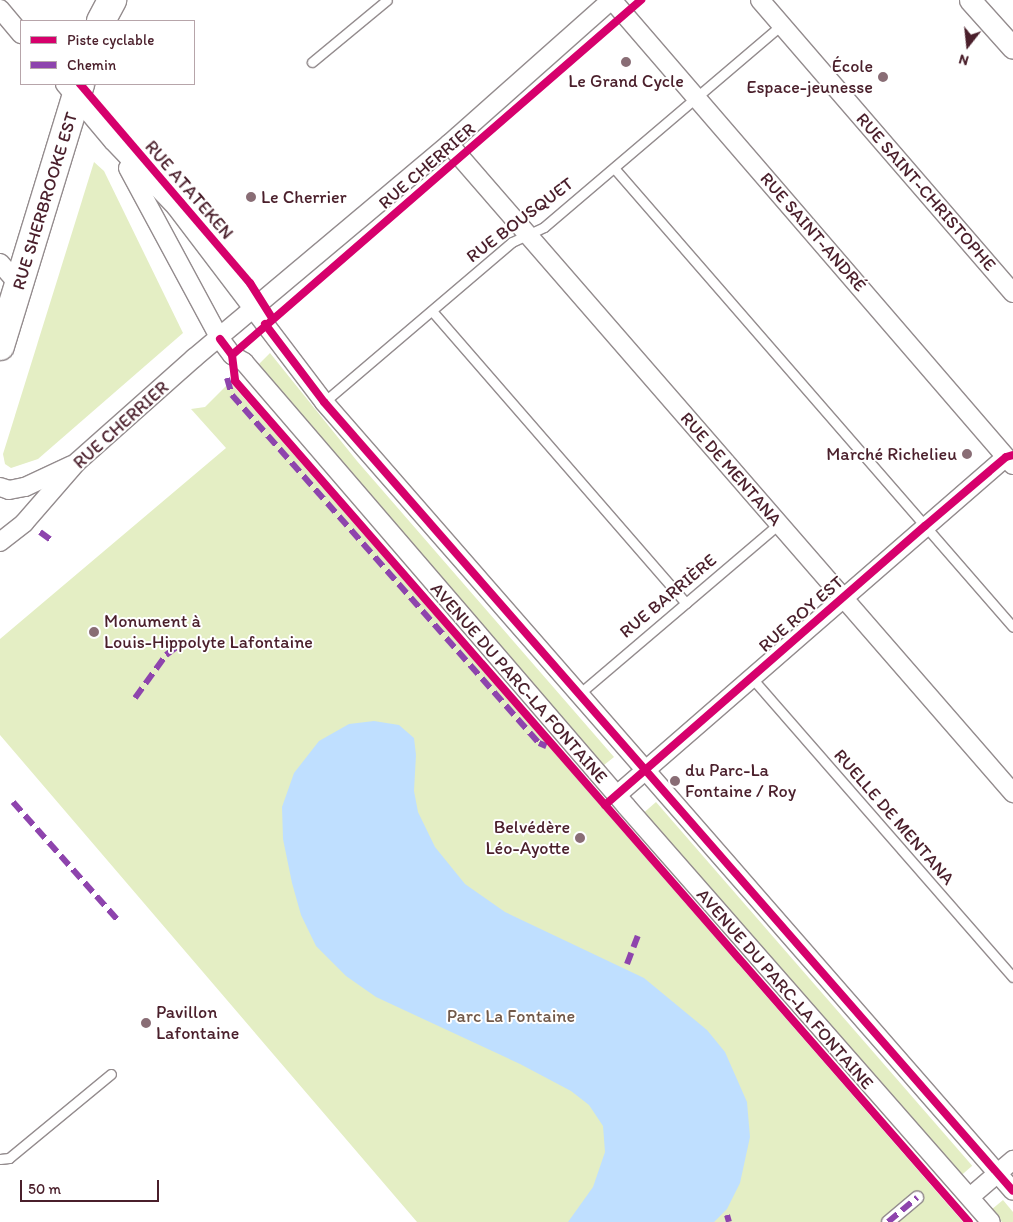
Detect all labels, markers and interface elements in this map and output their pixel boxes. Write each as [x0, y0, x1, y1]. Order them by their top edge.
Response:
legend [20, 20, 195, 85]
north arrow [943, 20, 993, 70]
text: Piste cyclable [67, 31, 154, 49]
text: N [957, 50, 971, 69]
text: Chemin [67, 56, 116, 74]
marker: Le Grand Cycle [620, 56, 632, 68]
place label: École Espace-jeunesse [747, 56, 873, 98]
place label: Le Grand Cycle [568, 70, 684, 92]
marker: École Espace-jeunesse [877, 71, 889, 83]
street label: RUE SHERBROOKE EST [8, 109, 82, 293]
street label: RUE SAINT-CHRISTOPHE [852, 109, 1000, 275]
street label: RUE CHERRIER [375, 119, 479, 213]
street label: RUE ATATEKEN [141, 137, 237, 243]
street label: RUE SAINT-ANDRÉ [756, 169, 870, 295]
street label: RUE BOUSQUET [462, 173, 578, 267]
place label: Le Cherrier [261, 186, 347, 208]
marker: Le Cherrier [245, 191, 257, 203]
street label: RUE CHERRIER [70, 377, 172, 473]
street label: RUE DE MENTANA [675, 407, 787, 531]
place label: Marché Richelieu [826, 443, 957, 465]
marker: Marché Richelieu [961, 448, 973, 460]
street label: RUE BARRIÈRE [616, 550, 720, 642]
street label: RUE ROY EST [754, 571, 848, 657]
street label: AVENUE DU PARC-LA FONTAINE [426, 579, 612, 787]
place label: Monument à Louis-Hippolyte Lafontaine [104, 611, 313, 654]
marker: Monument à Louis-Hippolyte Lafontaine [88, 626, 100, 638]
street label: RUELLE DE MENTANA [829, 745, 959, 889]
place label: du Parc-La Fontaine / Roy [685, 760, 796, 802]
marker: du Parc-La Fontaine / Roy [669, 775, 681, 787]
place label: Belvédère Léo-Ayotte [486, 817, 570, 860]
marker: Belvédère Léo-Ayotte [574, 832, 586, 844]
street label: AVENUE DU PARC-LA FONTAINE [692, 885, 878, 1093]
place label: Pavillon Lafontaine [156, 1002, 239, 1044]
park label: Parc La Fontaine [447, 1005, 575, 1027]
marker: Pavillon Lafontaine [140, 1017, 152, 1029]
scale bar [22, 1170, 161, 1202]
text: 50 m [28, 1180, 61, 1198]

